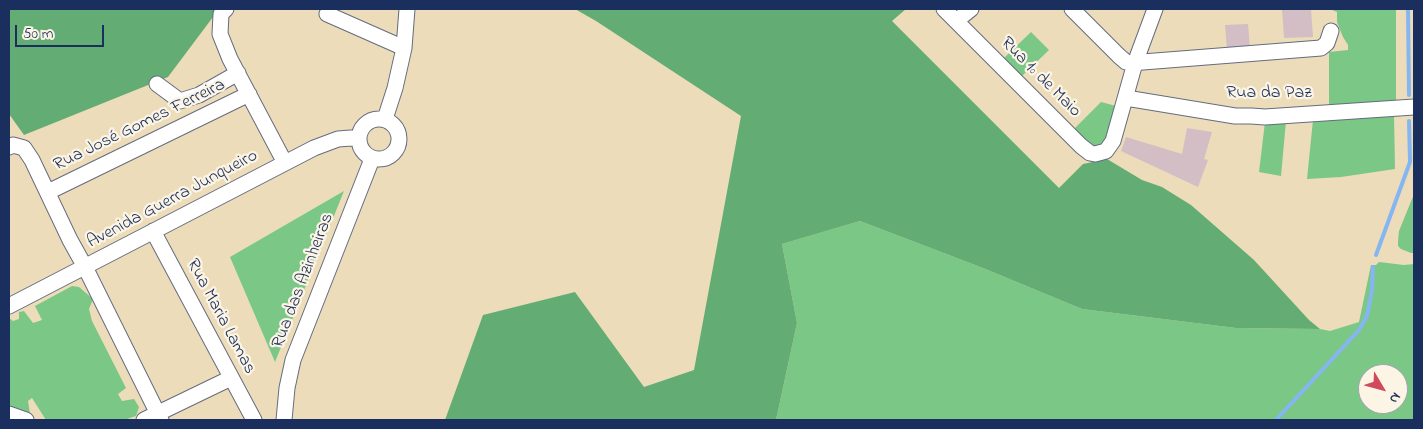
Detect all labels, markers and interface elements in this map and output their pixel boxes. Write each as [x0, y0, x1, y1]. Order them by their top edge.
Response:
scale bar [18, 15, 106, 47]
text: 50 m [23, 23, 53, 45]
street label: Rua 1º de Maio [995, 33, 1085, 123]
street label: Rua José Gomes Ferreira [51, 75, 229, 177]
street label: Rua da Paz [1226, 83, 1312, 105]
street label: Avenida Guerra Junqueiro [84, 146, 262, 254]
street label: Rua das Azinheiras [268, 210, 340, 352]
street label: Rua Maria Lamas [181, 256, 259, 378]
north arrow [1358, 364, 1408, 414]
text: N [1383, 388, 1406, 408]

